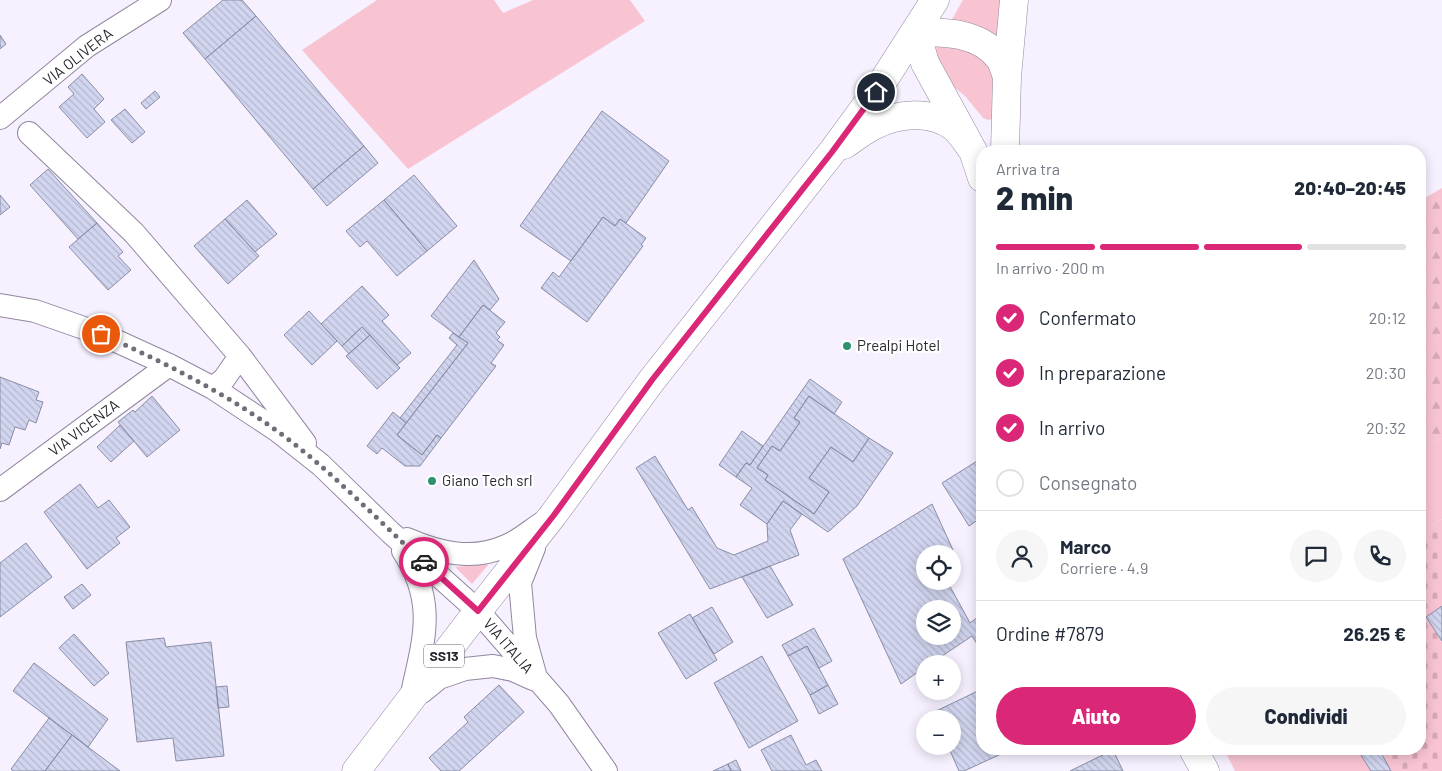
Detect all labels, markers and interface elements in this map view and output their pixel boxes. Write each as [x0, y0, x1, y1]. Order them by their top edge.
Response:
street label: VIA OLIVERA [39, 24, 116, 89]
pin [855, 71, 897, 113]
icon: home [862, 78, 890, 106]
text: Arriva tra [996, 159, 1060, 178]
text: 20:40–20:45 [1294, 176, 1406, 199]
text: 2 min [996, 178, 1073, 216]
text: In arrivo · 200 m [996, 258, 1105, 277]
icon: check [996, 304, 1024, 332]
text: Confermato [1039, 306, 1136, 329]
text: 20:12 [1369, 308, 1406, 327]
pin [80, 313, 122, 355]
icon: bag [87, 320, 115, 348]
place label: Prealpi Hotel [857, 336, 940, 354]
marker: Prealpi Hotel [841, 340, 853, 352]
icon: check [996, 359, 1024, 387]
text: In preparazione [1039, 361, 1166, 384]
text: 20:30 [1366, 363, 1406, 382]
street label: VIA VICENZA [45, 395, 122, 459]
icon: check [996, 414, 1024, 442]
text: In arrivo [1039, 416, 1105, 439]
text: 20:32 [1366, 418, 1406, 437]
place label: Giano Tech srl [442, 471, 532, 489]
text: Consegnato [1039, 471, 1137, 494]
marker: Giano Tech srl [426, 475, 438, 487]
button: person [996, 530, 1048, 582]
button: chat [1290, 530, 1342, 582]
button: phone [1354, 530, 1406, 582]
text: Marco [1060, 535, 1111, 558]
courier [399, 537, 449, 587]
map controls [916, 545, 961, 755]
button: locate [916, 545, 961, 590]
icon: car [410, 548, 438, 576]
text: Corriere · 4.9 [1060, 558, 1148, 577]
button: layers [916, 600, 961, 645]
street label: VIA ITALIA [480, 614, 538, 677]
text: Ordine #7879 [996, 622, 1104, 645]
text: 26.25 € [1343, 622, 1406, 645]
road number: SS13 [424, 644, 464, 668]
button: + [916, 655, 961, 700]
button: Aiuto [996, 687, 1196, 745]
button: Condividi [1206, 687, 1406, 745]
button: − [916, 710, 961, 755]

